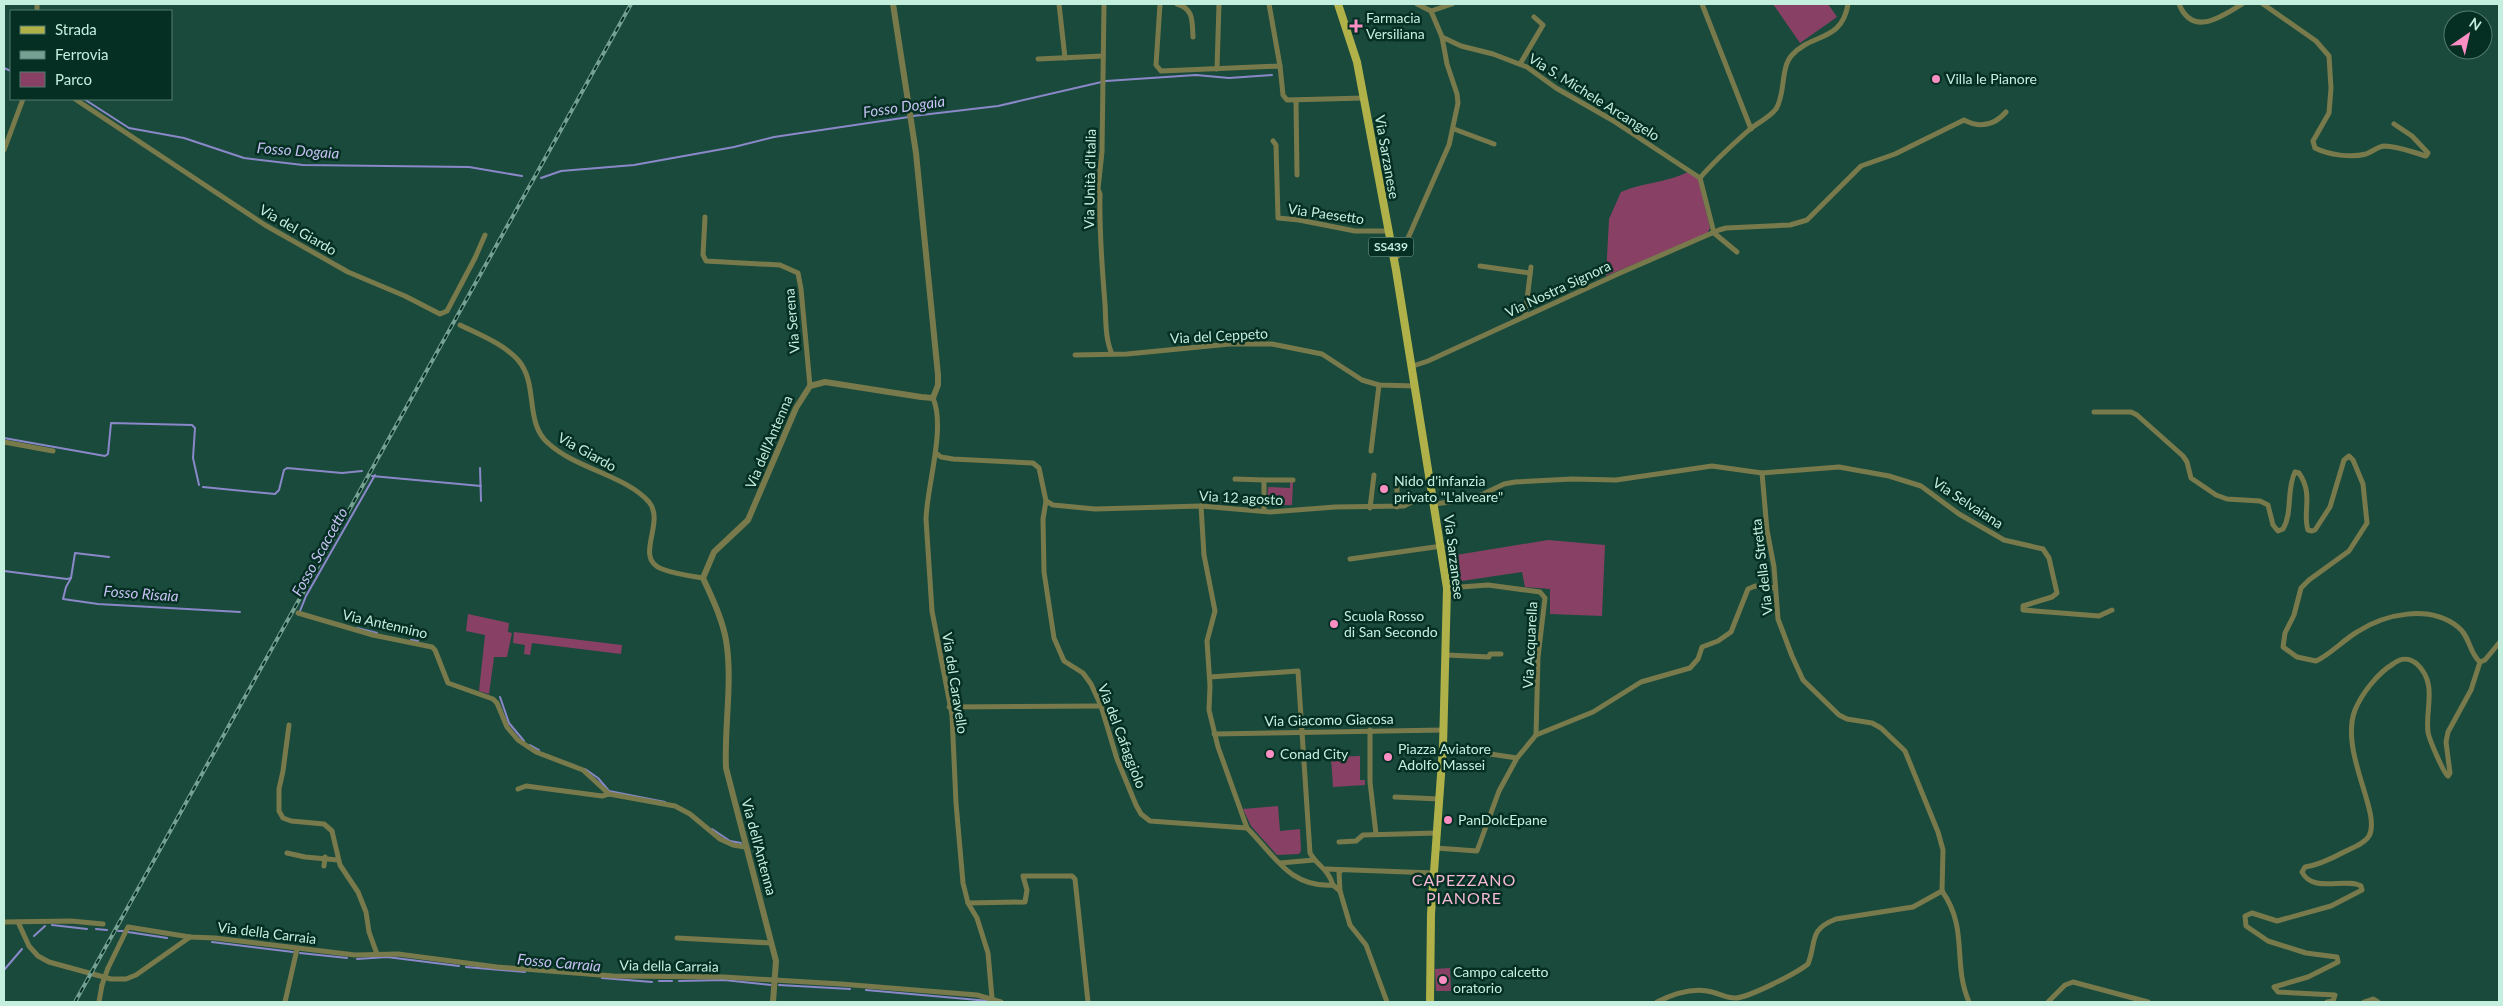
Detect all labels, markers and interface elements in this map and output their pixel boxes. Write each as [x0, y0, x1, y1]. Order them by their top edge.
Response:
place label: Farmacia Versiliana [1366, 9, 1425, 42]
legend [10, 10, 172, 100]
north arrow [2443, 10, 2493, 60]
text: N [2466, 14, 2485, 34]
text: Strada [55, 20, 97, 38]
marker: Farmacia Versiliana [1350, 20, 1362, 32]
text: Ferrovia [55, 45, 108, 63]
street label: Via S. Michele Arcangelo [1526, 49, 1663, 144]
text: Parco [55, 70, 92, 88]
place label: Villa le Pianore [1946, 70, 2037, 87]
marker: Villa le Pianore [1930, 73, 1942, 85]
water label: Fosso Dogaia [862, 91, 946, 121]
street label: Via Sarzanese [1372, 114, 1403, 200]
street label: Via Unità d'Italia [1080, 129, 1099, 229]
water label: Fosso Dogaia [256, 138, 340, 162]
street label: Via Paesetto [1287, 200, 1365, 227]
street label: Via del Giardo [257, 201, 340, 259]
road number: SS439 [1368, 238, 1414, 256]
street label: Via Nostra Signora [1502, 257, 1613, 320]
street label: Via Serena [780, 288, 803, 354]
street label: Via del Ceppeto [1170, 324, 1268, 347]
street label: Via dell'Antenna [741, 393, 796, 491]
street label: Via Giardo [555, 428, 620, 475]
place label: Nido d'infanzia privato "L'alveare" [1394, 472, 1503, 505]
street label: Via Selvaiana [1930, 473, 2007, 532]
marker: Nido d'infanzia privato "L'alveare" [1378, 483, 1390, 495]
street label: Via 12 agosto [1199, 487, 1284, 508]
water label: Fosso Scaccetto [287, 504, 351, 599]
street label: Via Sarzanese [1441, 514, 1468, 600]
street label: Via della Stretta [1747, 518, 1776, 616]
water label: Fosso Risaia [103, 581, 180, 605]
street label: Via Acquarella [1519, 601, 1540, 689]
street label: Via Antennino [341, 605, 430, 642]
place label: Scuola Rosso di San Secondo [1344, 607, 1438, 640]
marker: Scuola Rosso di San Secondo [1328, 618, 1340, 630]
street label: Via del Caravello [939, 631, 972, 735]
street label: Via del Cafaggiolo [1095, 681, 1150, 791]
street label: Via Giacomo Giacosa [1264, 710, 1394, 729]
place label: Piazza Aviatore Adolfo Massei [1398, 740, 1491, 773]
place label: Conad City [1280, 745, 1349, 762]
marker: Conad City [1264, 748, 1276, 760]
marker: Piazza Aviatore Adolfo Massei [1382, 751, 1394, 763]
street label: Via dell'Antenna [738, 797, 781, 897]
place label: PanDolcEpane [1458, 811, 1547, 828]
marker: PanDolcEpane [1442, 814, 1454, 826]
district label: CAPEZZANO PIANORE [1412, 870, 1516, 907]
street label: Via della Carraia [217, 918, 317, 947]
water label: Fosso Carraia [517, 949, 602, 975]
street label: Via della Carraia [619, 956, 719, 975]
place label: Campo calcetto oratorio [1453, 963, 1549, 996]
marker: Campo calcetto oratorio [1437, 974, 1449, 986]

